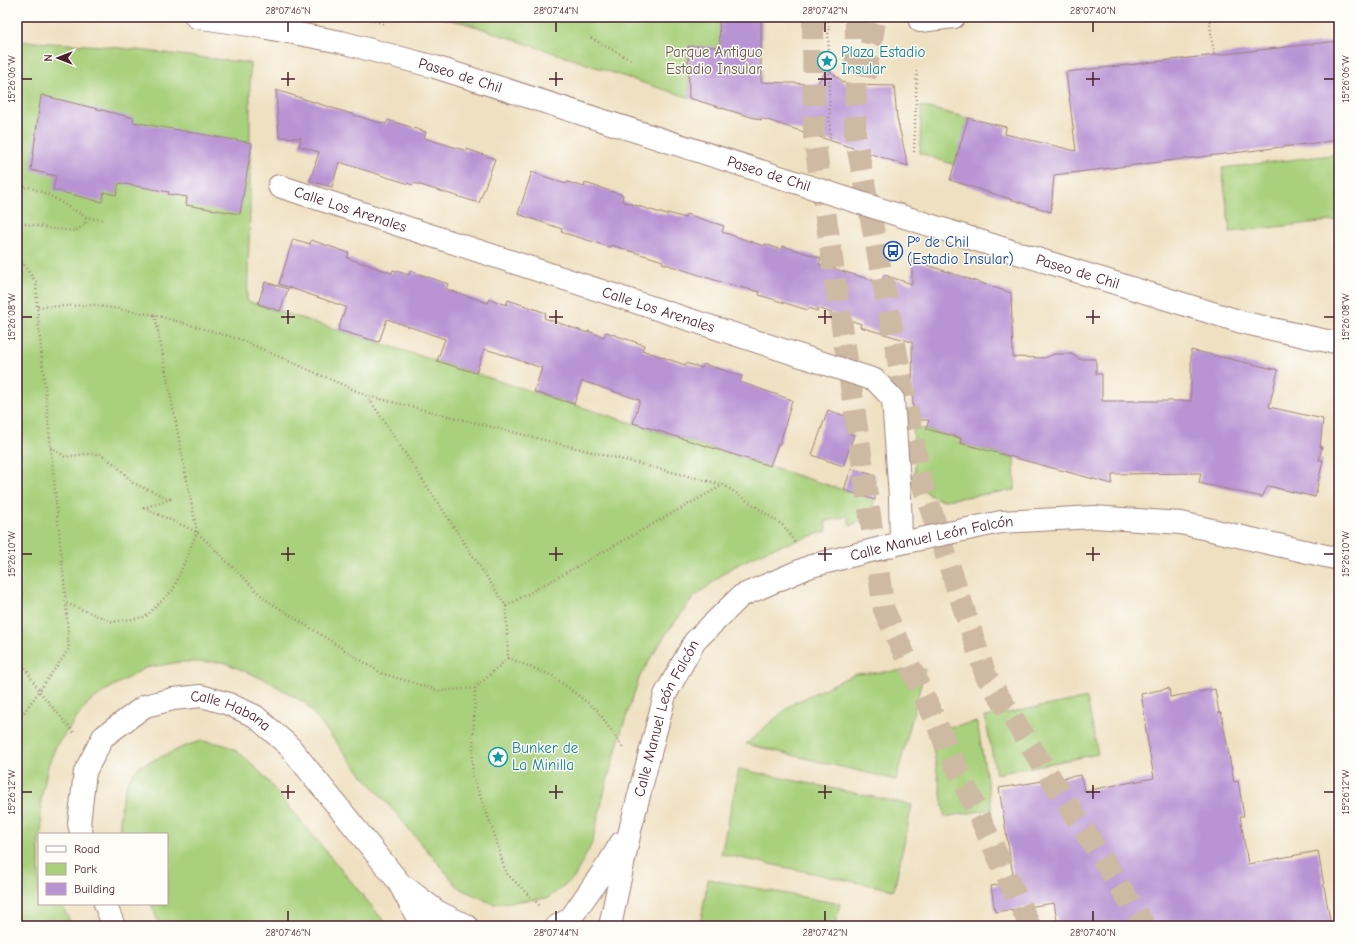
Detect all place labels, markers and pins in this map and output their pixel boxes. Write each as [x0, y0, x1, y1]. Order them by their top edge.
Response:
place label: Plaza Estadio Insular [841, 43, 926, 78]
place icon: Plaza Estadio Insular [816, 50, 838, 72]
place label: Pº de Chil (Estadio Insular) [907, 233, 1014, 268]
bus stop icon: Pº de Chil (Estadio Insular) [882, 240, 904, 262]
place label: Bunker de La Minilla [512, 739, 579, 774]
place icon: Bunker de La Minilla [487, 746, 509, 768]

